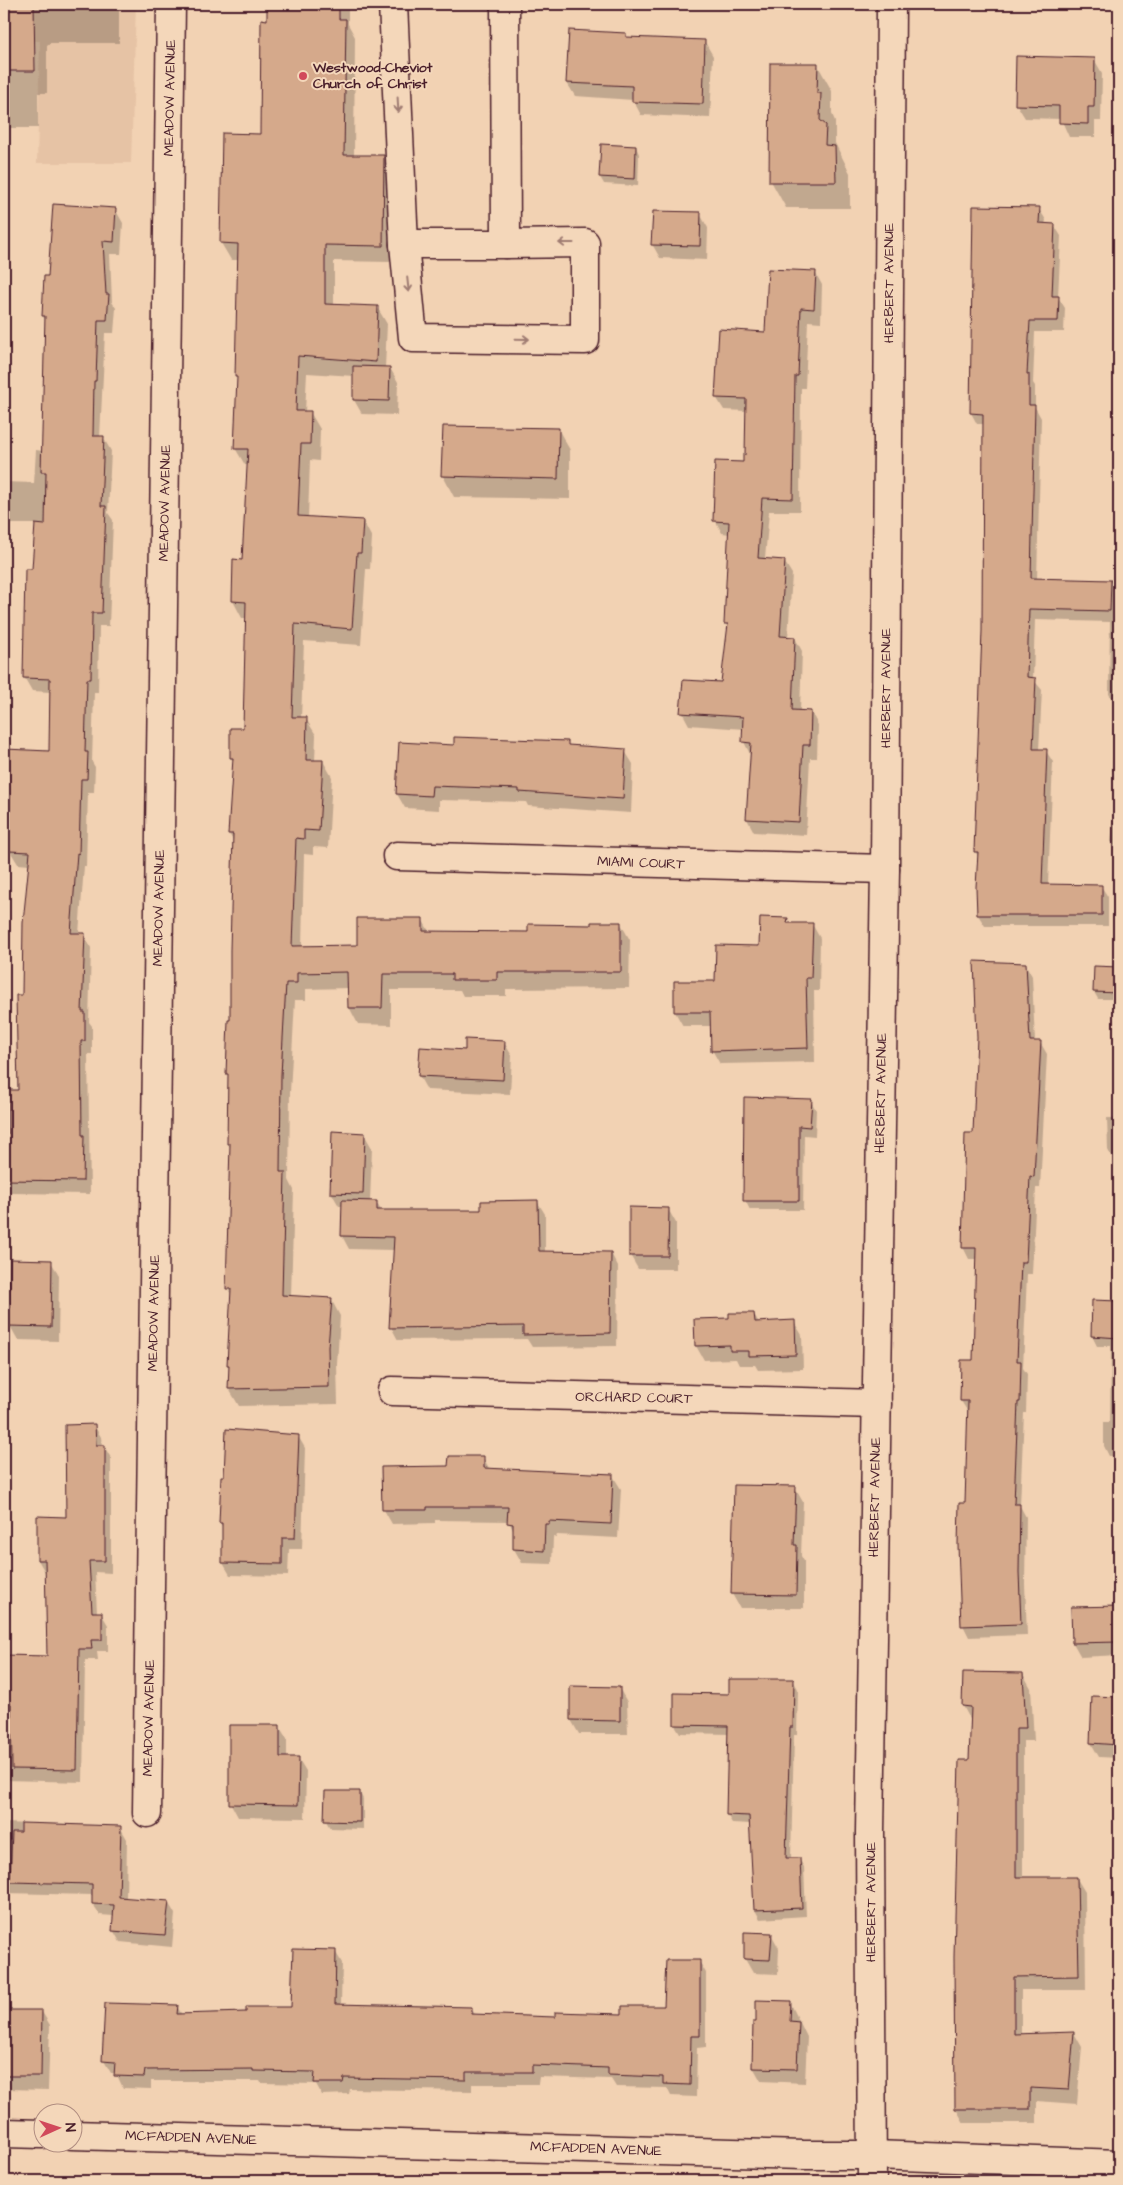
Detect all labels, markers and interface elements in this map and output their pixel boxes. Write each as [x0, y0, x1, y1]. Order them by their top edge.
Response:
street label: MEADOW AVENUE [159, 39, 181, 157]
place label: Westwood-Cheviot Church of Christ [312, 58, 433, 94]
marker: Westwood-Cheviot Church of Christ [297, 70, 309, 82]
one-way arrow [393, 97, 402, 113]
street label: HERBERT AVENUE [879, 222, 899, 343]
one-way arrow [558, 238, 574, 248]
one-way arrow [403, 276, 413, 292]
one-way arrow [514, 335, 530, 344]
street label: MEADOW AVENUE [154, 444, 176, 562]
street label: HERBERT AVENUE [876, 627, 896, 748]
street label: MEADOW AVENUE [148, 849, 170, 967]
street label: MIAMI COURT [597, 851, 686, 875]
street label: HERBERT AVENUE [870, 1032, 892, 1153]
street label: MEADOW AVENUE [143, 1254, 165, 1372]
street label: ORCHARD COURT [575, 1387, 693, 1409]
street label: HERBERT AVENUE [864, 1436, 886, 1557]
street label: MEADOW AVENUE [138, 1659, 160, 1777]
street label: HERBERT AVENUE [861, 1841, 881, 1962]
north arrow [32, 2102, 82, 2152]
text: N [60, 2122, 80, 2132]
street label: MCFADDEN AVENUE [125, 2126, 258, 2150]
street label: MCFADDEN AVENUE [530, 2137, 663, 2161]

